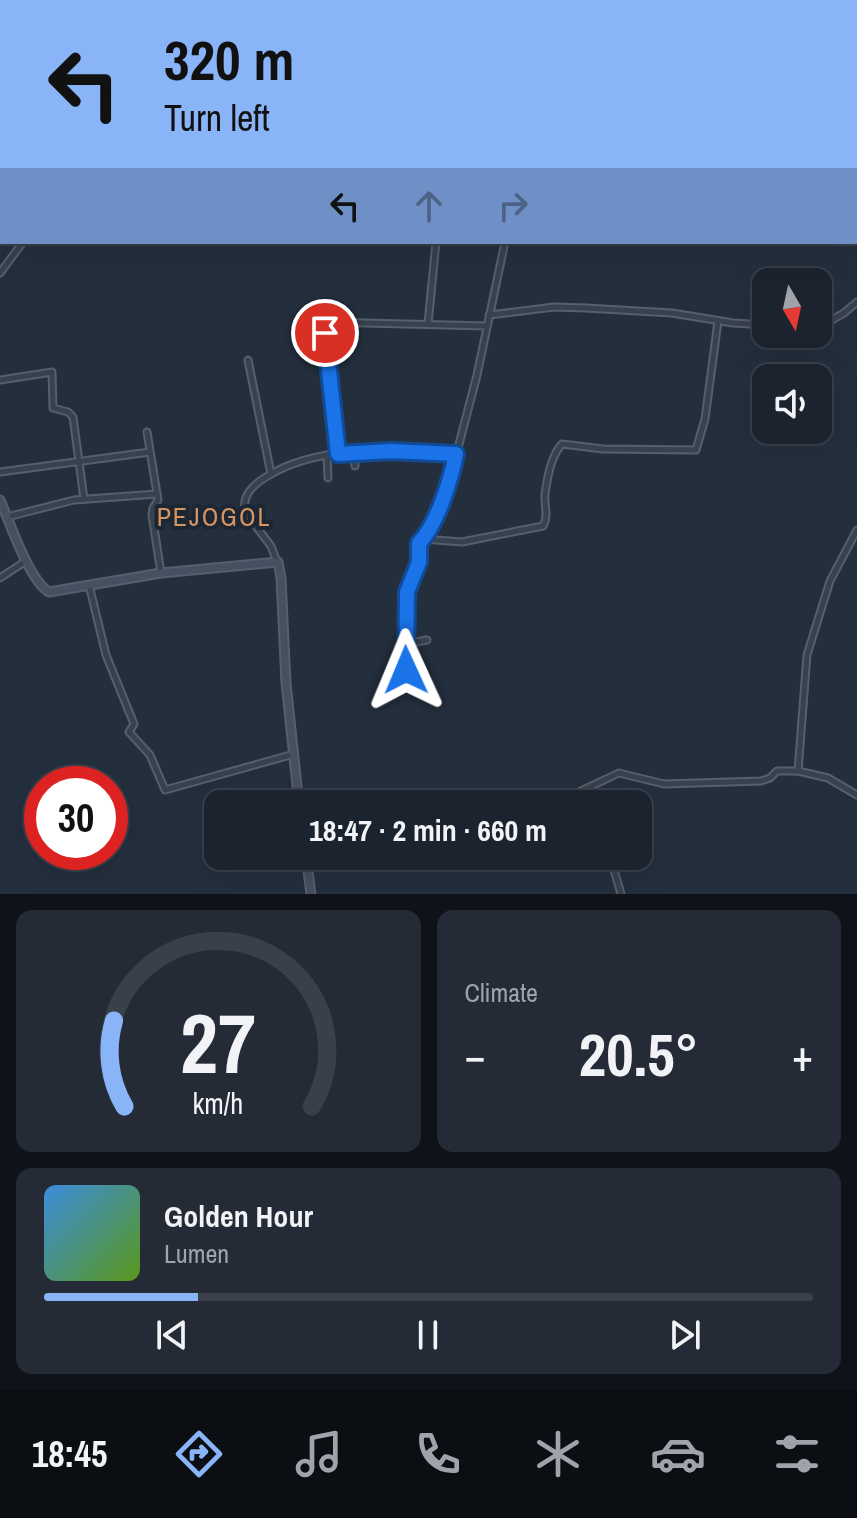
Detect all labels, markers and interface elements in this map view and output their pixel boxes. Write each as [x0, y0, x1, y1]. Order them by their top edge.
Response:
text: 320 m [164, 22, 294, 97]
icon: left [32, 32, 136, 136]
text: Turn left [164, 94, 270, 142]
icon: left [323, 184, 367, 228]
icon: ahead [407, 184, 451, 228]
icon: right [491, 184, 535, 228]
north arrow [752, 268, 832, 348]
map controls [752, 268, 832, 444]
pin [291, 299, 359, 367]
icon: arrive [303, 311, 347, 355]
button: sound [752, 364, 832, 444]
district label: PEJOGOL [157, 499, 271, 534]
position arrow [364, 628, 448, 712]
speed limit sign: 30 [24, 766, 128, 870]
text: 18:47 · 2 min · 660 m [309, 810, 547, 850]
text: Climate [465, 975, 538, 1010]
text: 27 [180, 987, 256, 1099]
text: 20.5° [579, 1014, 699, 1095]
text: − [465, 1025, 486, 1085]
text: + [792, 1025, 813, 1085]
text: km/h [193, 1084, 244, 1123]
text: Golden Hour [164, 1196, 313, 1236]
text: Lumen [164, 1236, 229, 1271]
icon: previous [150, 1313, 194, 1357]
icon: pause [406, 1313, 450, 1357]
icon: next [663, 1313, 707, 1357]
icon: directions [171, 1426, 227, 1482]
icon: music [291, 1426, 347, 1482]
icon: phone [410, 1426, 466, 1482]
icon: climate [530, 1426, 586, 1482]
icon: car [650, 1426, 706, 1482]
icon: filters [769, 1426, 825, 1482]
text: 18:45 [32, 1430, 107, 1478]

